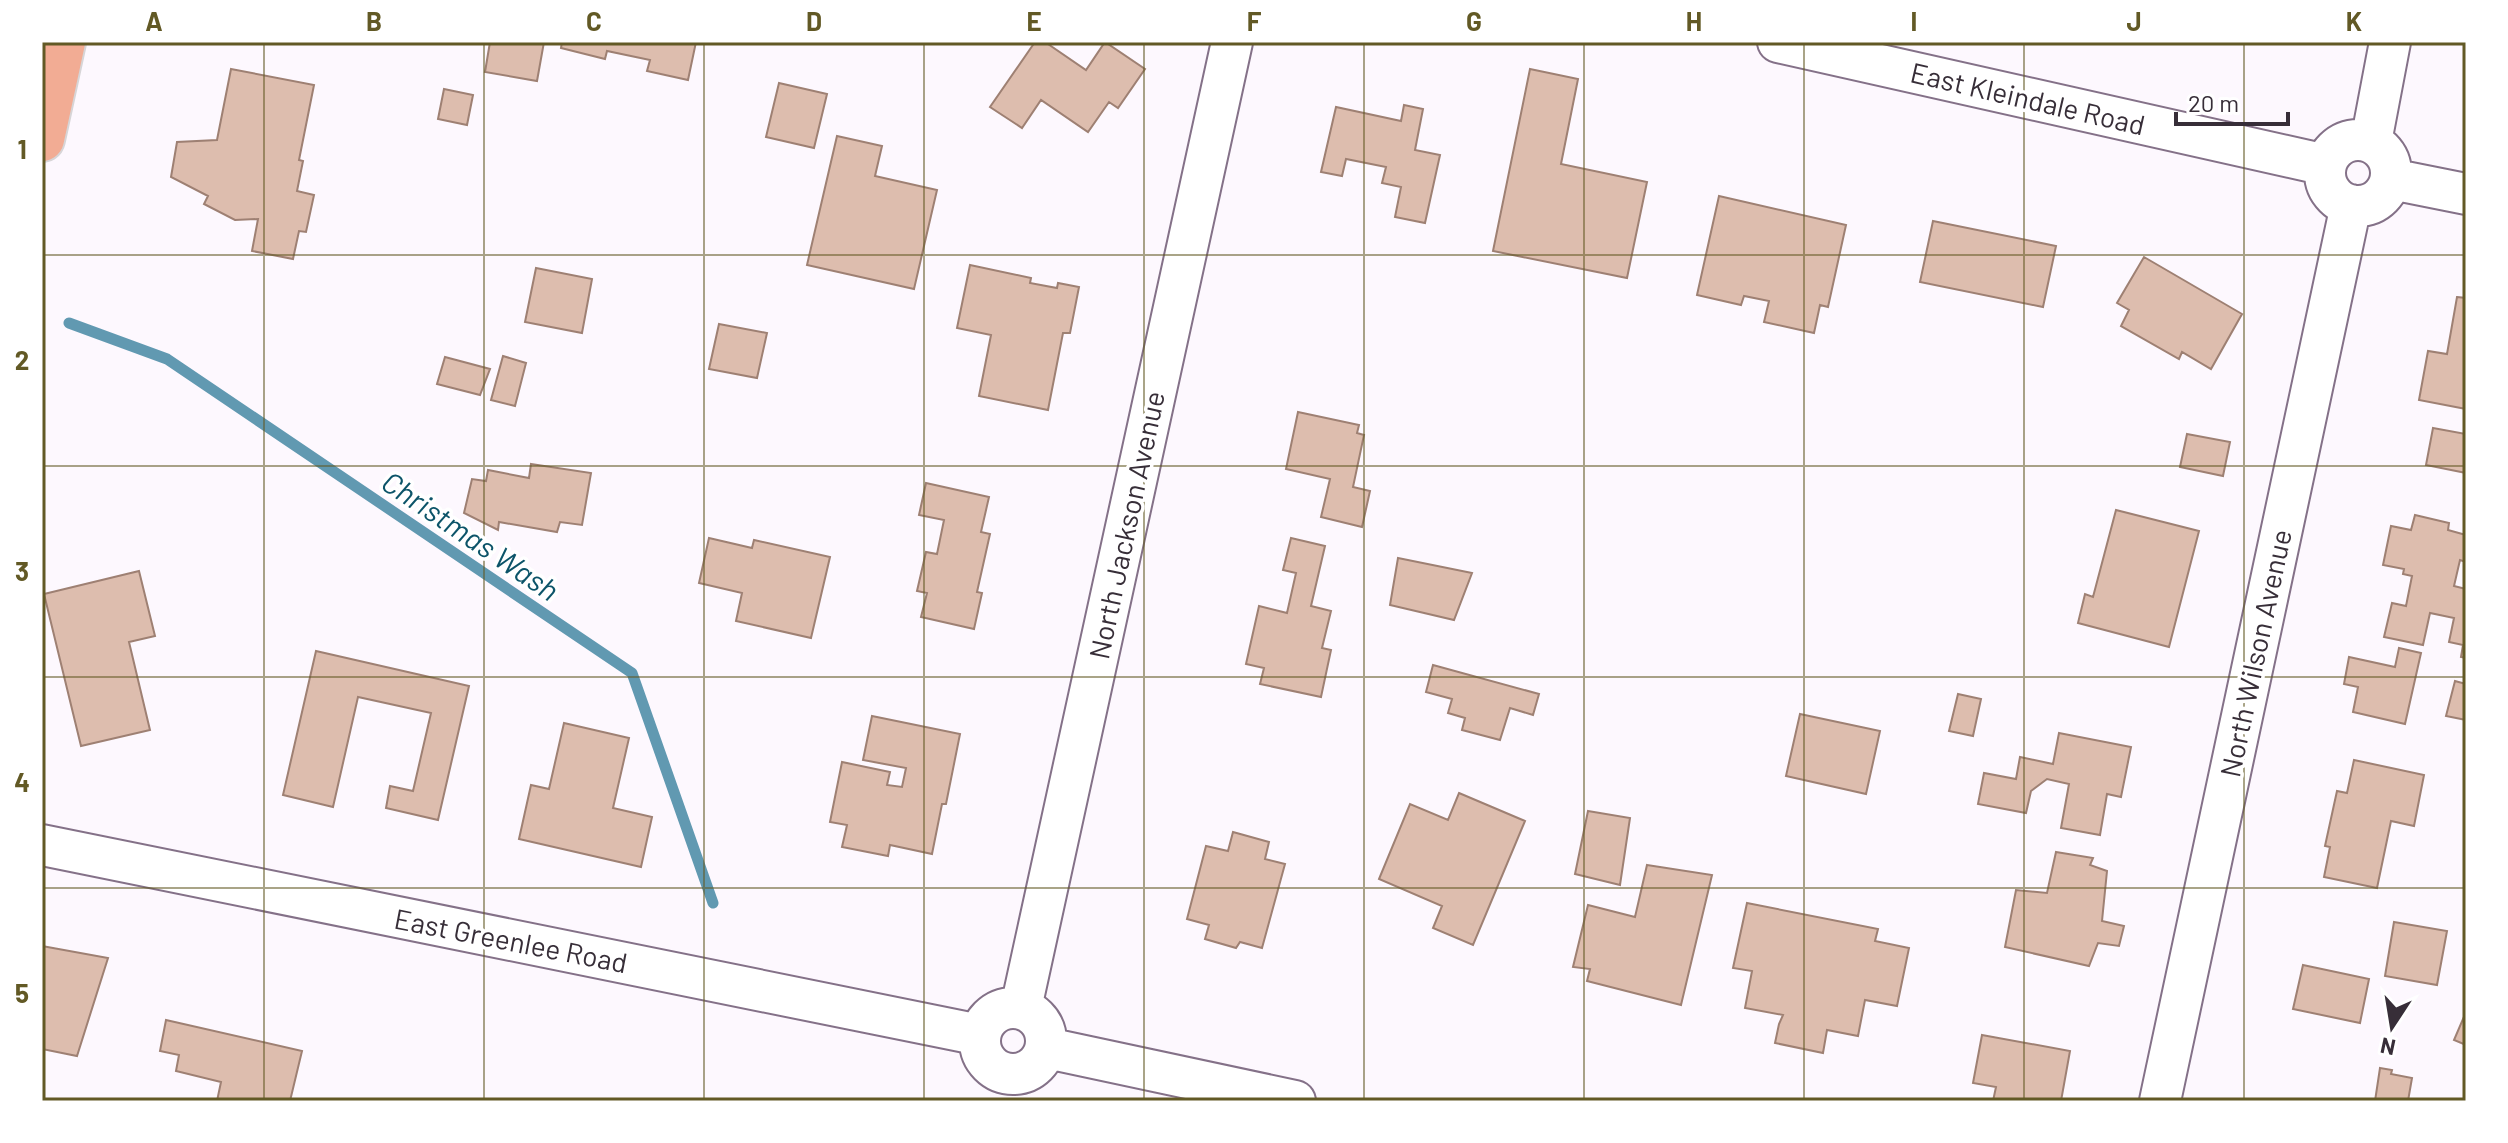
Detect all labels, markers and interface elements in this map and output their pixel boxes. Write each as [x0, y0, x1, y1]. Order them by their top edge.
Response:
text: A [145, 5, 163, 36]
text: B [366, 5, 382, 36]
text: C [586, 5, 602, 36]
text: D [806, 5, 822, 36]
text: E [1026, 5, 1042, 36]
text: F [1247, 5, 1262, 36]
text: G [1466, 5, 1482, 36]
text: H [1686, 5, 1702, 36]
text: I [1911, 5, 1917, 36]
text: J [2126, 5, 2142, 36]
text: K [2346, 5, 2362, 36]
street label: East Kleindale Road [1908, 55, 2148, 141]
scale bar [2176, 76, 2288, 126]
text: 20 m [2188, 88, 2239, 117]
text: 1 [17, 133, 27, 164]
text: 2 [15, 344, 29, 375]
street label: North Jackson Avenue [1081, 388, 1171, 662]
water label: Christmas Wash [376, 463, 566, 607]
street label: North Wilson Avenue [2212, 526, 2298, 780]
text: 3 [15, 555, 29, 586]
text: 4 [14, 766, 30, 797]
street label: East Greenlee Road [392, 901, 630, 979]
text: 5 [15, 977, 29, 1008]
north arrow [2352, 987, 2432, 1067]
text: N [2378, 1033, 2397, 1062]

